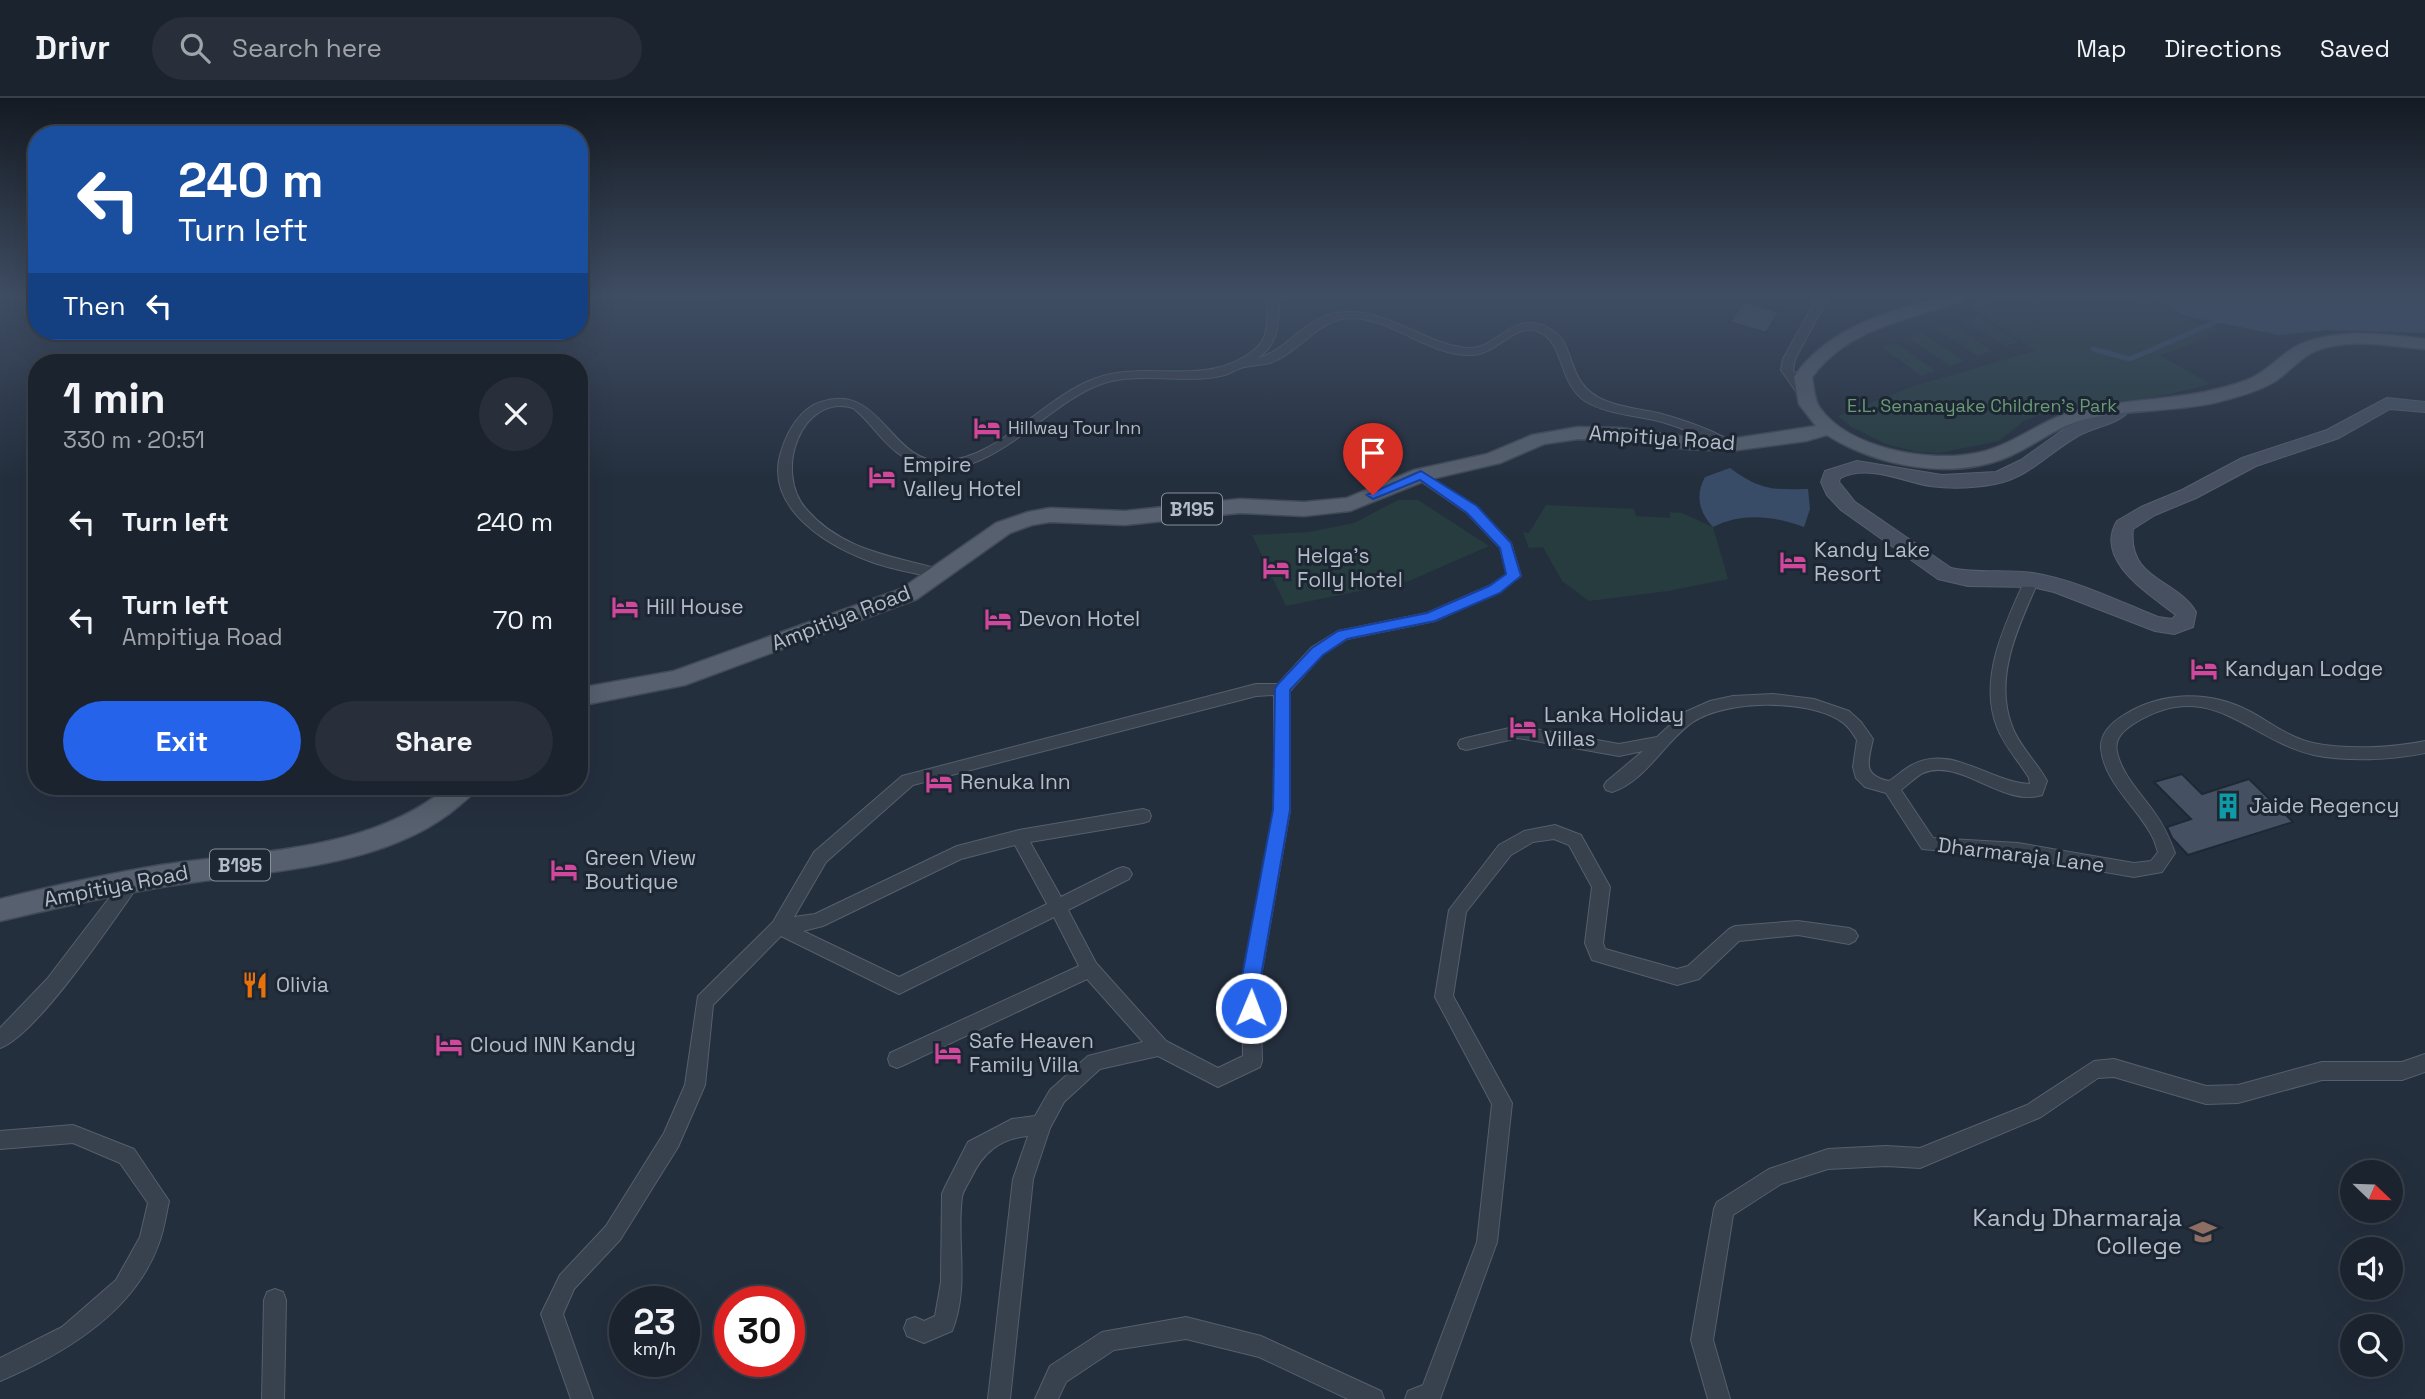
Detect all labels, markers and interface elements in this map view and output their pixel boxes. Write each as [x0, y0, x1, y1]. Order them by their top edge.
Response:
search box [152, 17, 642, 80]
text: Drivr [35, 27, 110, 69]
icon: search [176, 29, 214, 67]
text: Search here [232, 31, 382, 65]
text: Map [2076, 33, 2126, 64]
text: Directions [2164, 33, 2282, 64]
text: Saved [2320, 33, 2390, 64]
text: 240 m [178, 149, 324, 211]
icon: left [63, 154, 154, 245]
text: Turn left [178, 210, 308, 250]
icon: left [140, 287, 178, 325]
text: Then [63, 289, 126, 323]
text: 1 min [63, 372, 166, 425]
button: close [479, 377, 553, 451]
park label: E.L. Senanayake Children's Park [1847, 394, 2117, 417]
hotel icon: Hillway Tour Inn [972, 413, 1002, 443]
place label: Hillway Tour Inn [1008, 416, 1141, 439]
street label: Ampitiya Road [1588, 419, 1736, 456]
pin [1343, 423, 1403, 495]
text: 330 m · 20:51 [63, 425, 205, 455]
icon: arrive [1354, 434, 1392, 472]
place label: Empire Valley Hotel [903, 451, 1022, 502]
hotel icon: Empire Valley Hotel [867, 462, 897, 492]
road number: B195 [1162, 494, 1222, 524]
icon: left [63, 503, 101, 541]
text: Turn left [122, 505, 229, 539]
text: 240 m [476, 505, 553, 539]
place label: Kandy Lake Resort [1814, 536, 1930, 587]
place label: Helga's Folly Hotel [1297, 542, 1403, 593]
hotel icon: Kandy Lake Resort [1778, 547, 1808, 577]
hotel icon: Helga's Folly Hotel [1261, 553, 1291, 583]
street label: Ampitiya Road [768, 579, 914, 656]
text: Turn left [122, 588, 229, 622]
hotel icon: Hill House [610, 592, 640, 622]
place label: Hill House [646, 593, 744, 620]
icon: left [63, 601, 101, 639]
text: 70 m [493, 603, 553, 637]
hotel icon: Devon Hotel [983, 604, 1013, 634]
place label: Devon Hotel [1019, 605, 1140, 632]
text: Ampitiya Road [122, 622, 283, 652]
hotel icon: Kandyan Lodge [2189, 654, 2219, 684]
place label: Kandyan Lodge [2225, 655, 2383, 682]
button: Exit [63, 701, 301, 781]
button: Share [315, 701, 553, 781]
place label: Lanka Holiday Villas [1544, 701, 1684, 752]
hotel icon: Lanka Holiday Villas [1508, 712, 1538, 742]
hotel icon: Renuka Inn [924, 767, 954, 797]
place label: Renuka Inn [960, 768, 1071, 795]
building icon: Jaide Regency [2213, 791, 2243, 821]
place label: Jaide Regency [2249, 792, 2399, 819]
street label: Dharmaraja Lane [1936, 831, 2106, 878]
place label: Green View Boutique [585, 844, 696, 895]
road number: B195 [210, 850, 270, 880]
hotel icon: Green View Boutique [549, 855, 579, 885]
street label: Ampitiya Road [41, 858, 190, 913]
restaurant icon: Olivia [240, 970, 270, 1000]
place label: Olivia [276, 971, 329, 998]
position arrow [1214, 971, 1288, 1045]
place label: Safe Heaven Family Villa [969, 1027, 1094, 1078]
hotel icon: Cloud INN Kandy [434, 1030, 464, 1060]
place label: Cloud INN Kandy [470, 1031, 636, 1058]
hotel icon: Safe Heaven Family Villa [933, 1038, 963, 1068]
north arrow [2340, 1160, 2403, 1223]
map controls [2340, 1160, 2403, 1377]
place label: Kandy Dharmaraja College [1972, 1202, 2182, 1261]
school or university icon: Kandy Dharmaraja College [2188, 1217, 2218, 1247]
button: sound [2340, 1237, 2403, 1300]
speed limit sign: 30 [714, 1286, 805, 1377]
text: 23 [633, 1300, 676, 1344]
button: search [2340, 1314, 2403, 1377]
text: km/h [633, 1337, 676, 1360]

